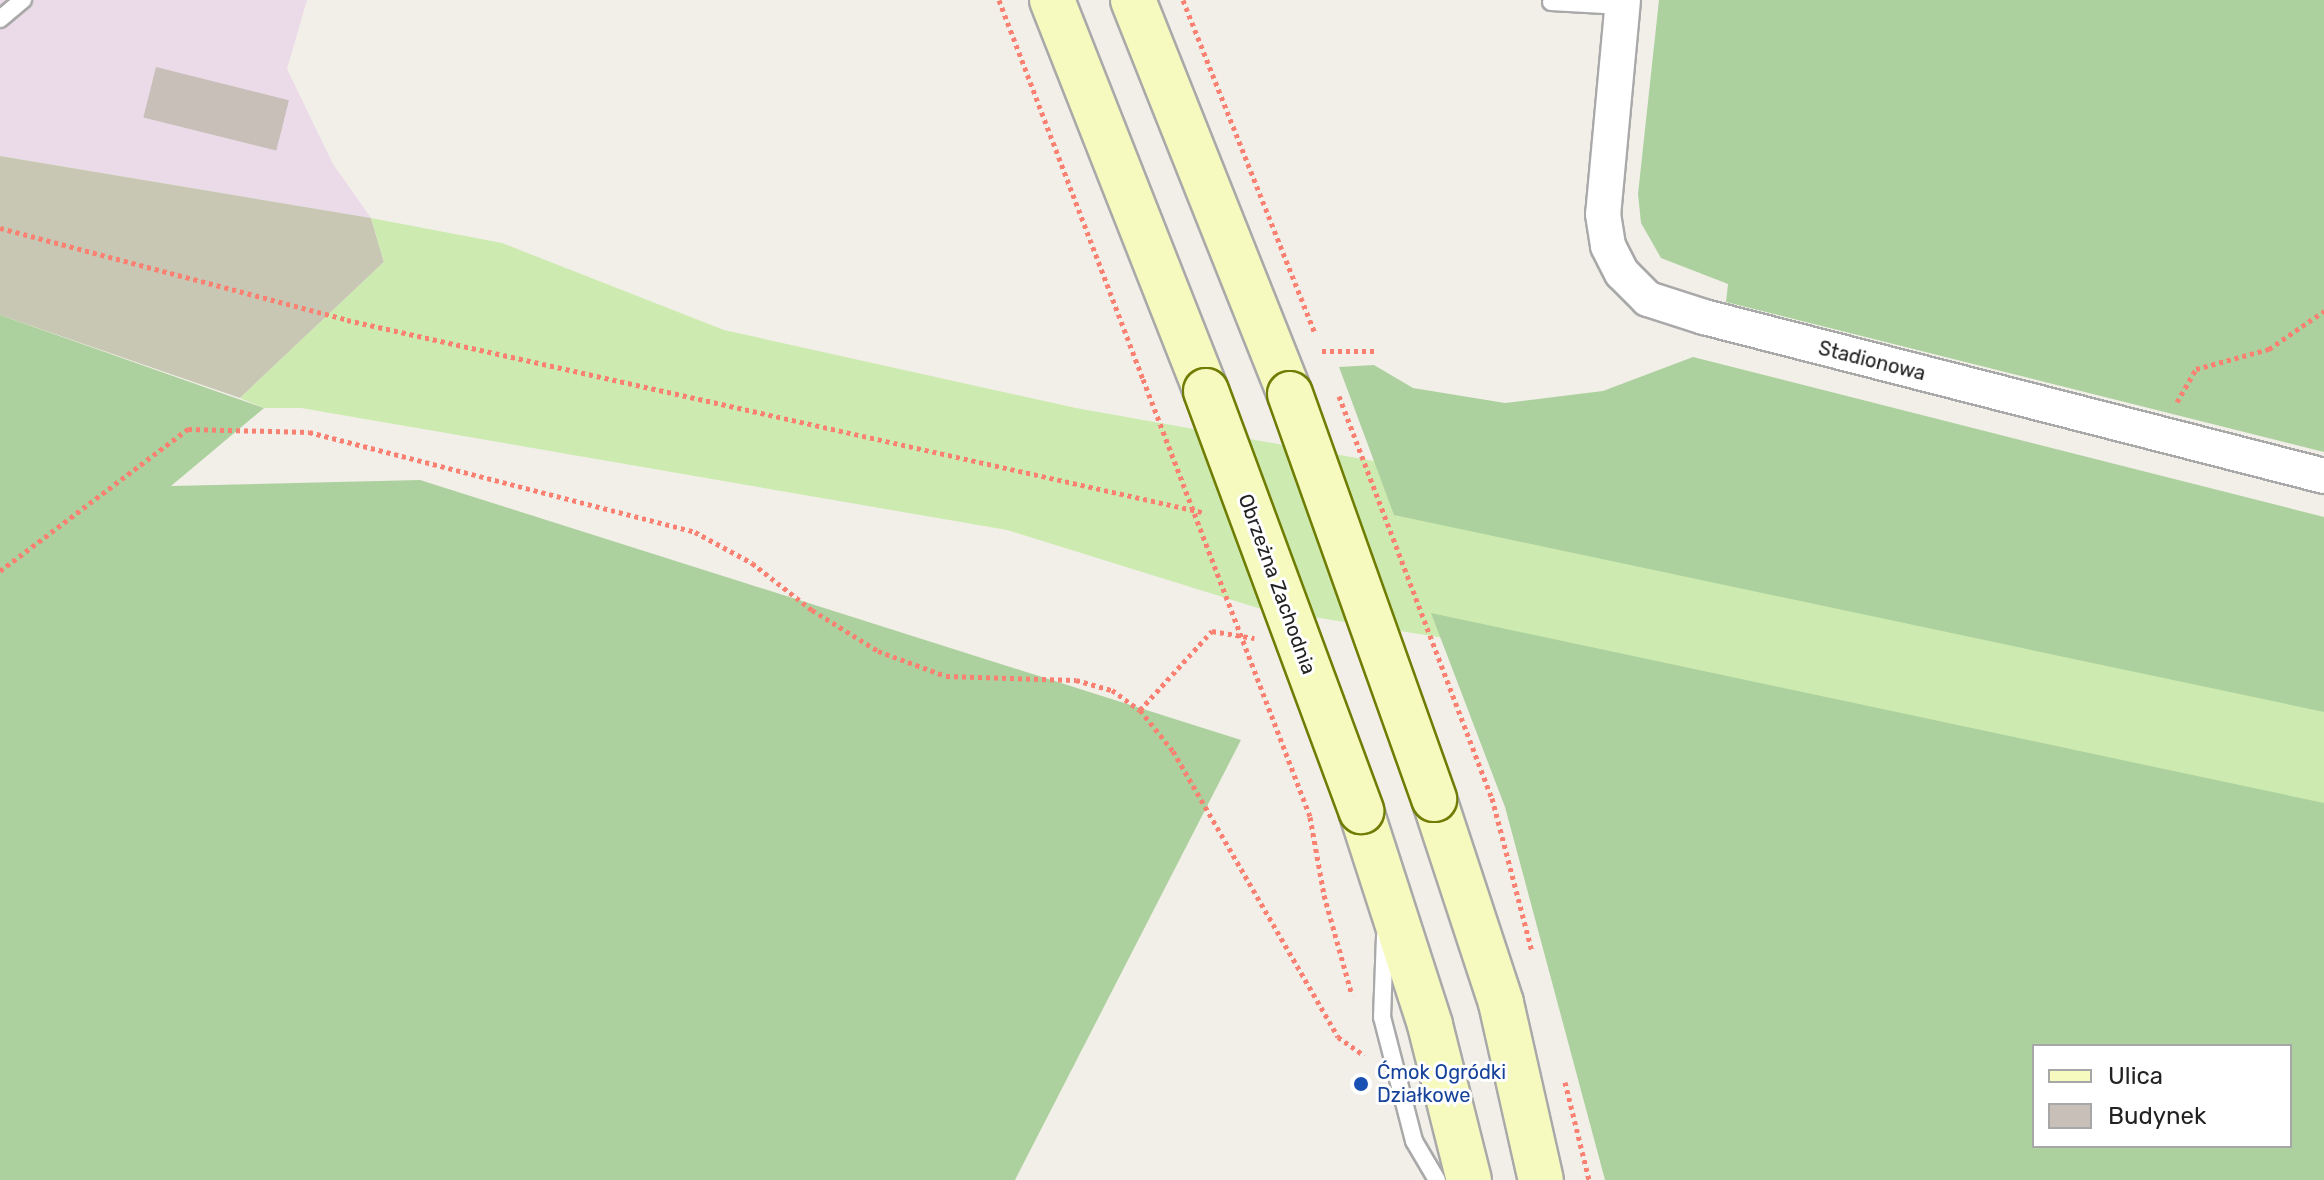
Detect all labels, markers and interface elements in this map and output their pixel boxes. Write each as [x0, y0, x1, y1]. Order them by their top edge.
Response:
street label: Stadionowa [1816, 336, 1928, 386]
street label: Obrzeżna Zachodnia [1233, 491, 1321, 677]
legend [2032, 1044, 2292, 1148]
place label: Ćmok Ogródki Działkowe [1377, 1060, 1506, 1107]
text: Ulica [2108, 1062, 2163, 1090]
marker: Ćmok Ogródki Działkowe [1352, 1075, 1370, 1093]
text: Budynek [2108, 1102, 2206, 1130]

